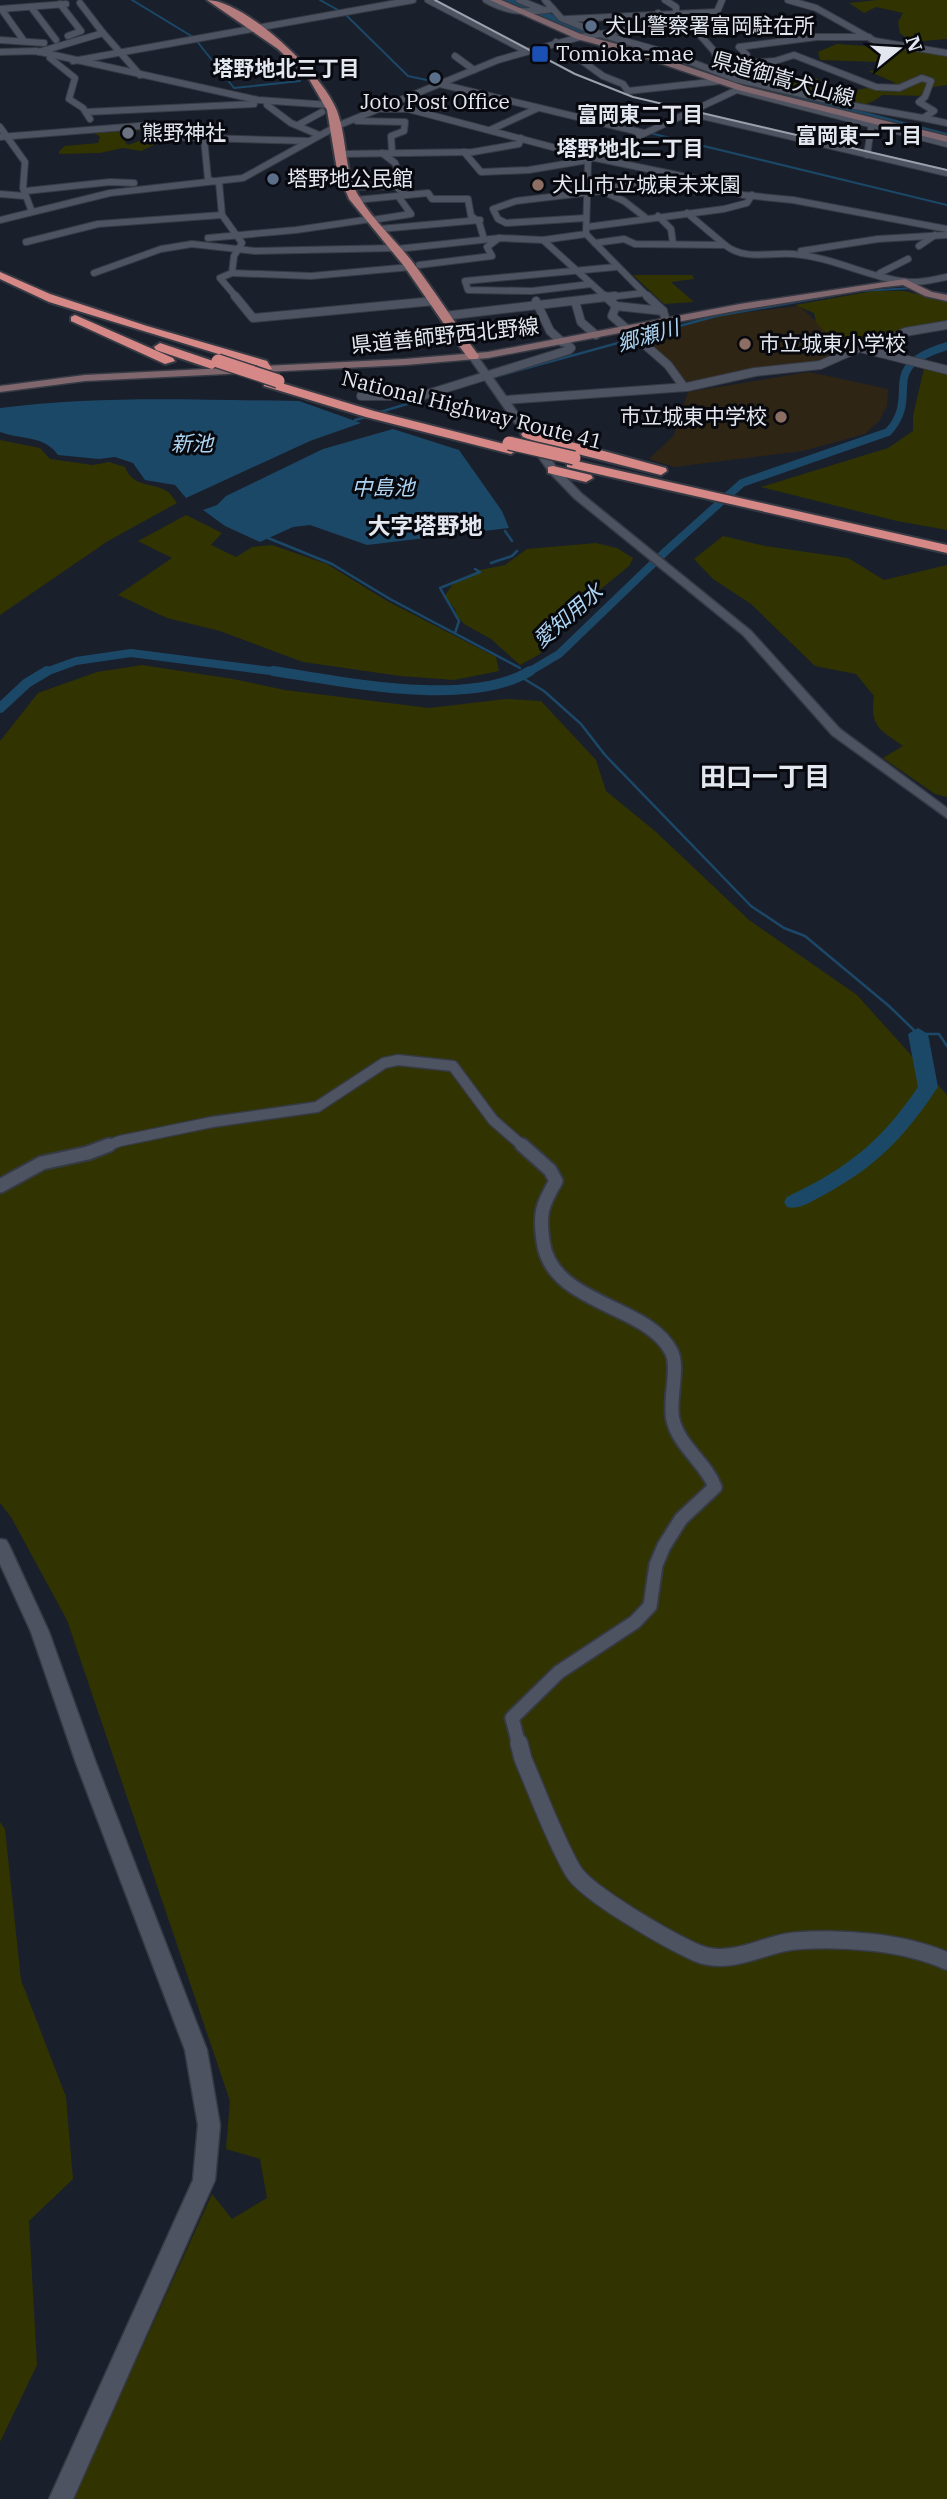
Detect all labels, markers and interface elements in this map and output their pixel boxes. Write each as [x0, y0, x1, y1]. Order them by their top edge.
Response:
place label: 犬山警察署富岡駐在所 [605, 11, 815, 39]
north arrow [863, 14, 933, 84]
marker: 犬山警察署富岡駐在所 [583, 18, 599, 34]
text: N [900, 33, 928, 55]
place label: Tomioka-mae [556, 39, 694, 67]
marker: Tomioka-mae [530, 44, 550, 64]
street label: 県道御嵩犬山線 [709, 44, 858, 112]
district label: 塔野地北三丁目 [213, 54, 360, 82]
marker: Joto Post Office [427, 70, 443, 86]
place label: Joto Post Office [360, 87, 510, 115]
district label: 富岡東二丁目 [577, 100, 703, 128]
place label: 熊野神社 [142, 118, 226, 146]
district label: 富岡東一丁目 [796, 121, 922, 149]
marker: 熊野神社 [120, 125, 136, 141]
district label: 塔野地北二丁目 [557, 134, 704, 162]
place label: 塔野地公民館 [287, 164, 413, 192]
place label: 犬山市立城東未来園 [552, 170, 741, 198]
marker: 塔野地公民館 [265, 171, 281, 187]
marker: 犬山市立城東未来園 [530, 177, 546, 193]
street label: 県道善師野西北野線 [349, 311, 540, 359]
water label: 郷瀬川 [614, 312, 684, 357]
place label: 市立城東小学校 [759, 329, 906, 357]
marker: 市立城東小学校 [737, 336, 753, 352]
street label: National Highway Route 41 [339, 363, 606, 455]
place label: 市立城東中学校 [620, 402, 767, 430]
marker: 市立城東中学校 [773, 409, 789, 425]
water label: 新池 [171, 429, 215, 457]
water label: 中島池 [352, 473, 416, 501]
district label: 大字塔野地 [368, 510, 483, 540]
water label: 愛知用水 [526, 576, 610, 653]
district label: 田口一丁目 [700, 759, 830, 793]

